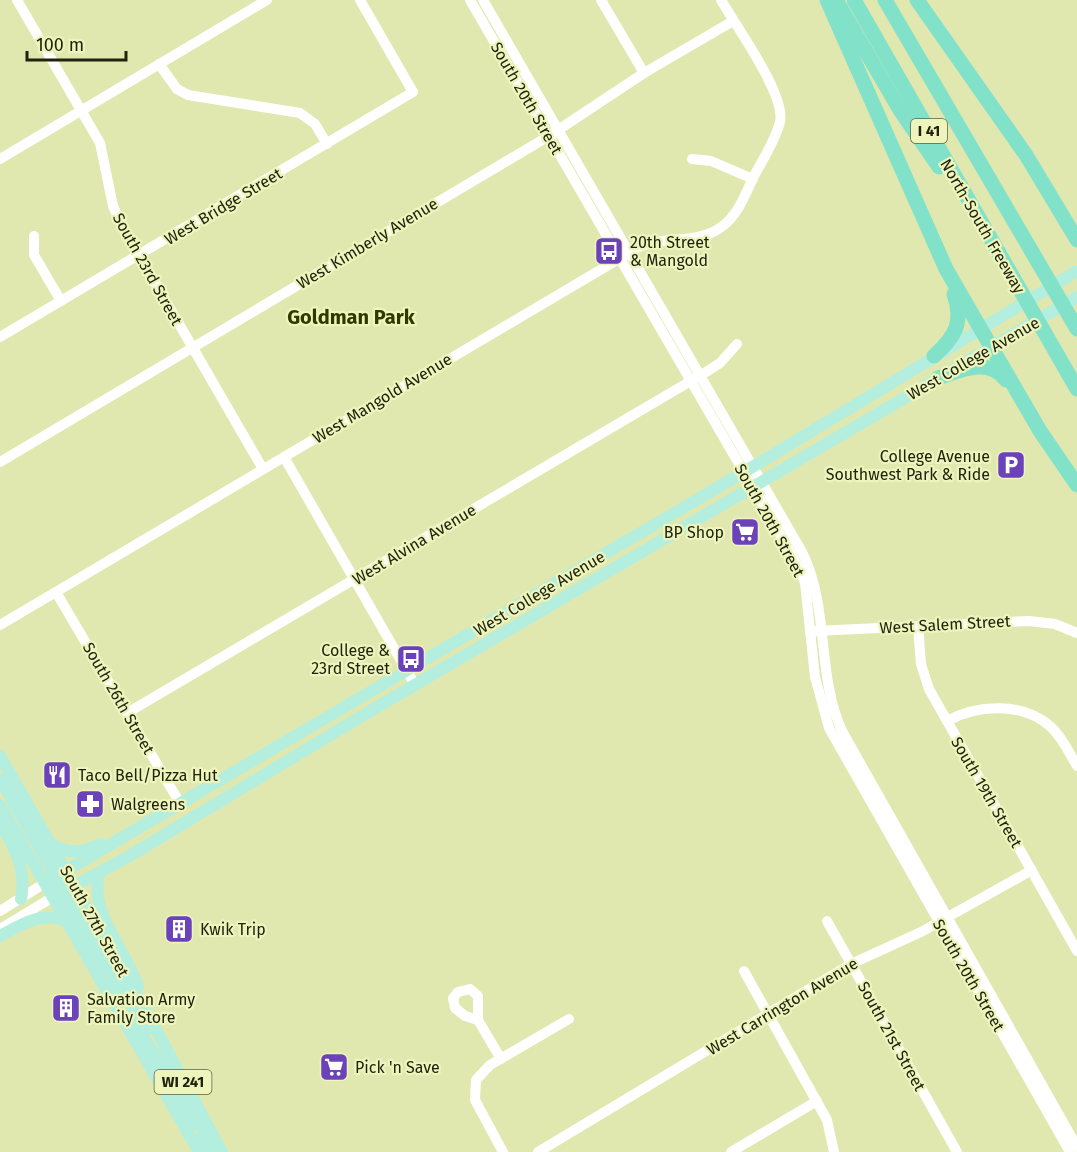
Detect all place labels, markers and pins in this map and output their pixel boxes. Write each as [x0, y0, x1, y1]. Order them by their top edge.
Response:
place label: 20th Street & Mangold [630, 233, 710, 270]
bus stop icon: 20th Street & Mangold [593, 235, 625, 267]
place label: College Avenue Southwest Park & Ride [826, 447, 990, 484]
parking icon: College Avenue Southwest Park & Ride [995, 449, 1027, 481]
supermarket icon: BP Shop [729, 516, 761, 548]
place label: BP Shop [664, 523, 724, 542]
place label: College & 23rd Street [311, 641, 390, 678]
bus stop icon: College & 23rd Street [395, 643, 427, 675]
restaurant icon: Taco Bell/Pizza Hut [41, 759, 73, 791]
place label: Taco Bell/Pizza Hut [78, 766, 218, 785]
pharmacy icon: Walgreens [74, 788, 106, 820]
place label: Walgreens [111, 795, 185, 814]
building icon: Kwik Trip [163, 913, 195, 945]
place label: Kwik Trip [200, 920, 266, 939]
place label: Salvation Army Family Store [87, 990, 195, 1027]
building icon: Salvation Army Family Store [50, 992, 82, 1024]
supermarket icon: Pick 'n Save [318, 1051, 350, 1083]
place label: Pick 'n Save [355, 1058, 440, 1077]

